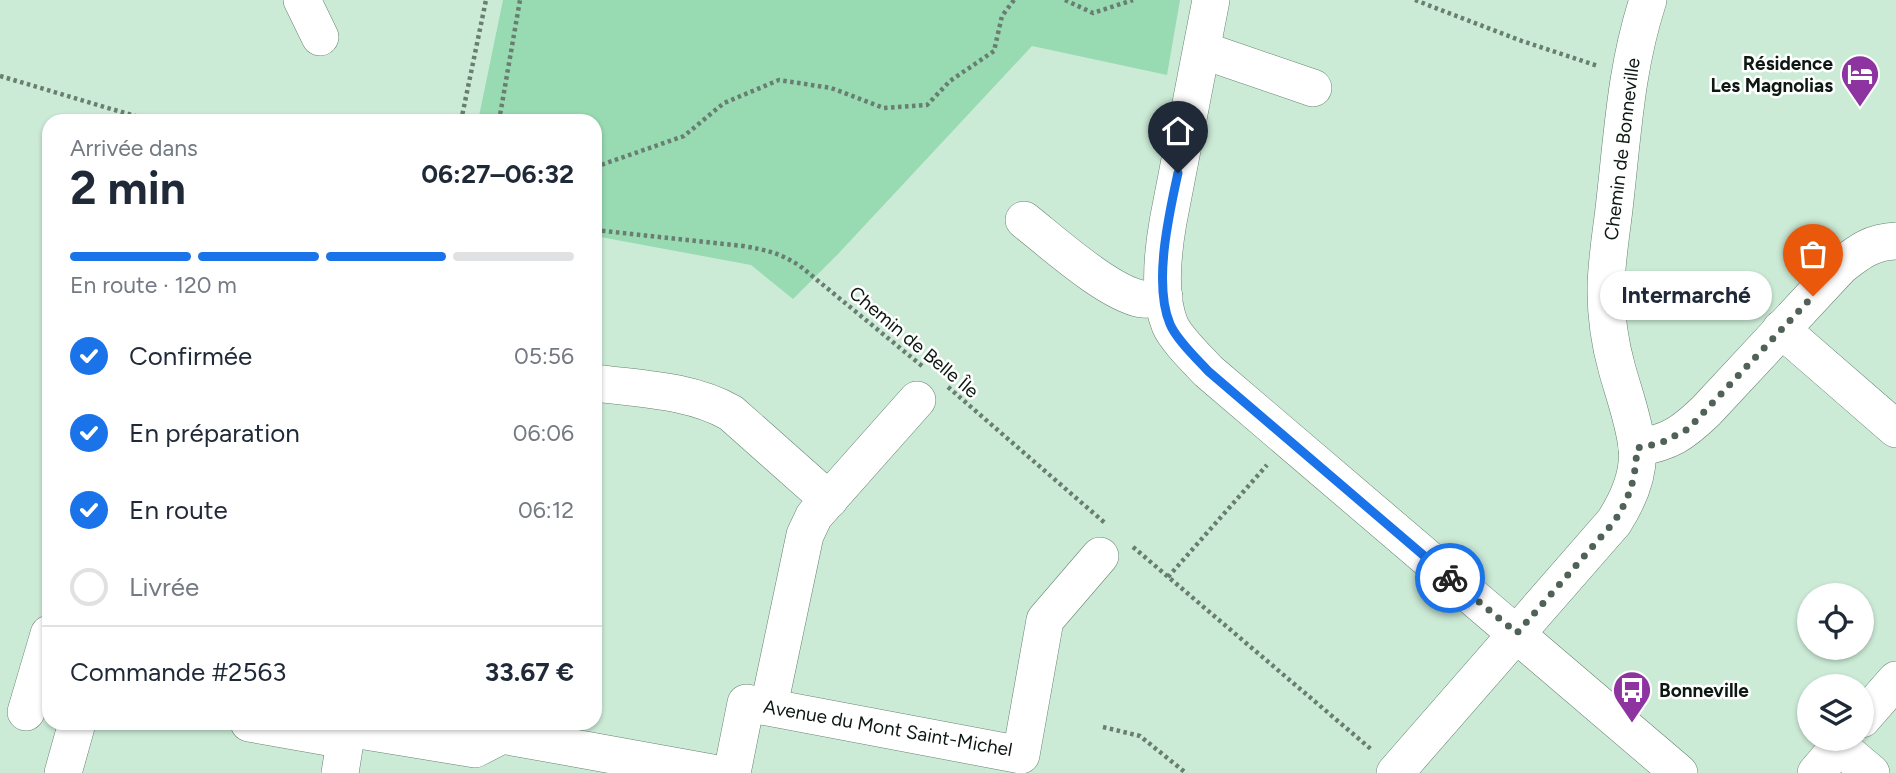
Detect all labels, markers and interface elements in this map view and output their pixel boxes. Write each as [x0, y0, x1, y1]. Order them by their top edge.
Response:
place label: Résidence Les Magnolias [1711, 52, 1833, 97]
hotel icon: Résidence Les Magnolias [1839, 53, 1881, 108]
street label: Chemin de Bonneville [1599, 56, 1645, 242]
pin [1148, 101, 1208, 173]
icon: home [1159, 112, 1197, 150]
text: Arrivée dans [70, 134, 198, 162]
text: 06:27–06:32 [421, 158, 574, 190]
text: 2 min [70, 160, 186, 216]
pin [1783, 224, 1843, 296]
icon: bag [1794, 235, 1832, 273]
text: En route · 120 m [70, 271, 237, 299]
callout: Intermarché [1600, 272, 1771, 320]
street label: Chemin de Belle Île [845, 281, 983, 403]
text: Intermarché [1621, 281, 1751, 309]
icon: check [70, 337, 108, 375]
text: Confirmée [129, 340, 252, 372]
text: 05:56 [514, 342, 574, 370]
icon: check [70, 414, 108, 452]
text: En préparation [129, 417, 300, 449]
text: 06:06 [513, 419, 574, 447]
icon: check [70, 491, 108, 529]
text: En route [129, 494, 228, 526]
text: 06:12 [518, 496, 574, 524]
courier [1415, 543, 1485, 613]
icon: bike [1431, 559, 1469, 597]
text: Livrée [129, 571, 199, 603]
map controls [1797, 583, 1874, 751]
button: locate [1797, 583, 1874, 660]
text: Commande #2563 [70, 656, 286, 688]
text: 33.67 € [485, 656, 574, 688]
bus stop icon: Bonneville [1611, 669, 1653, 724]
button: layers [1797, 674, 1874, 751]
place label: Bonneville [1659, 679, 1749, 702]
street label: Avenue du Mont Saint-Michel [762, 695, 1014, 761]

